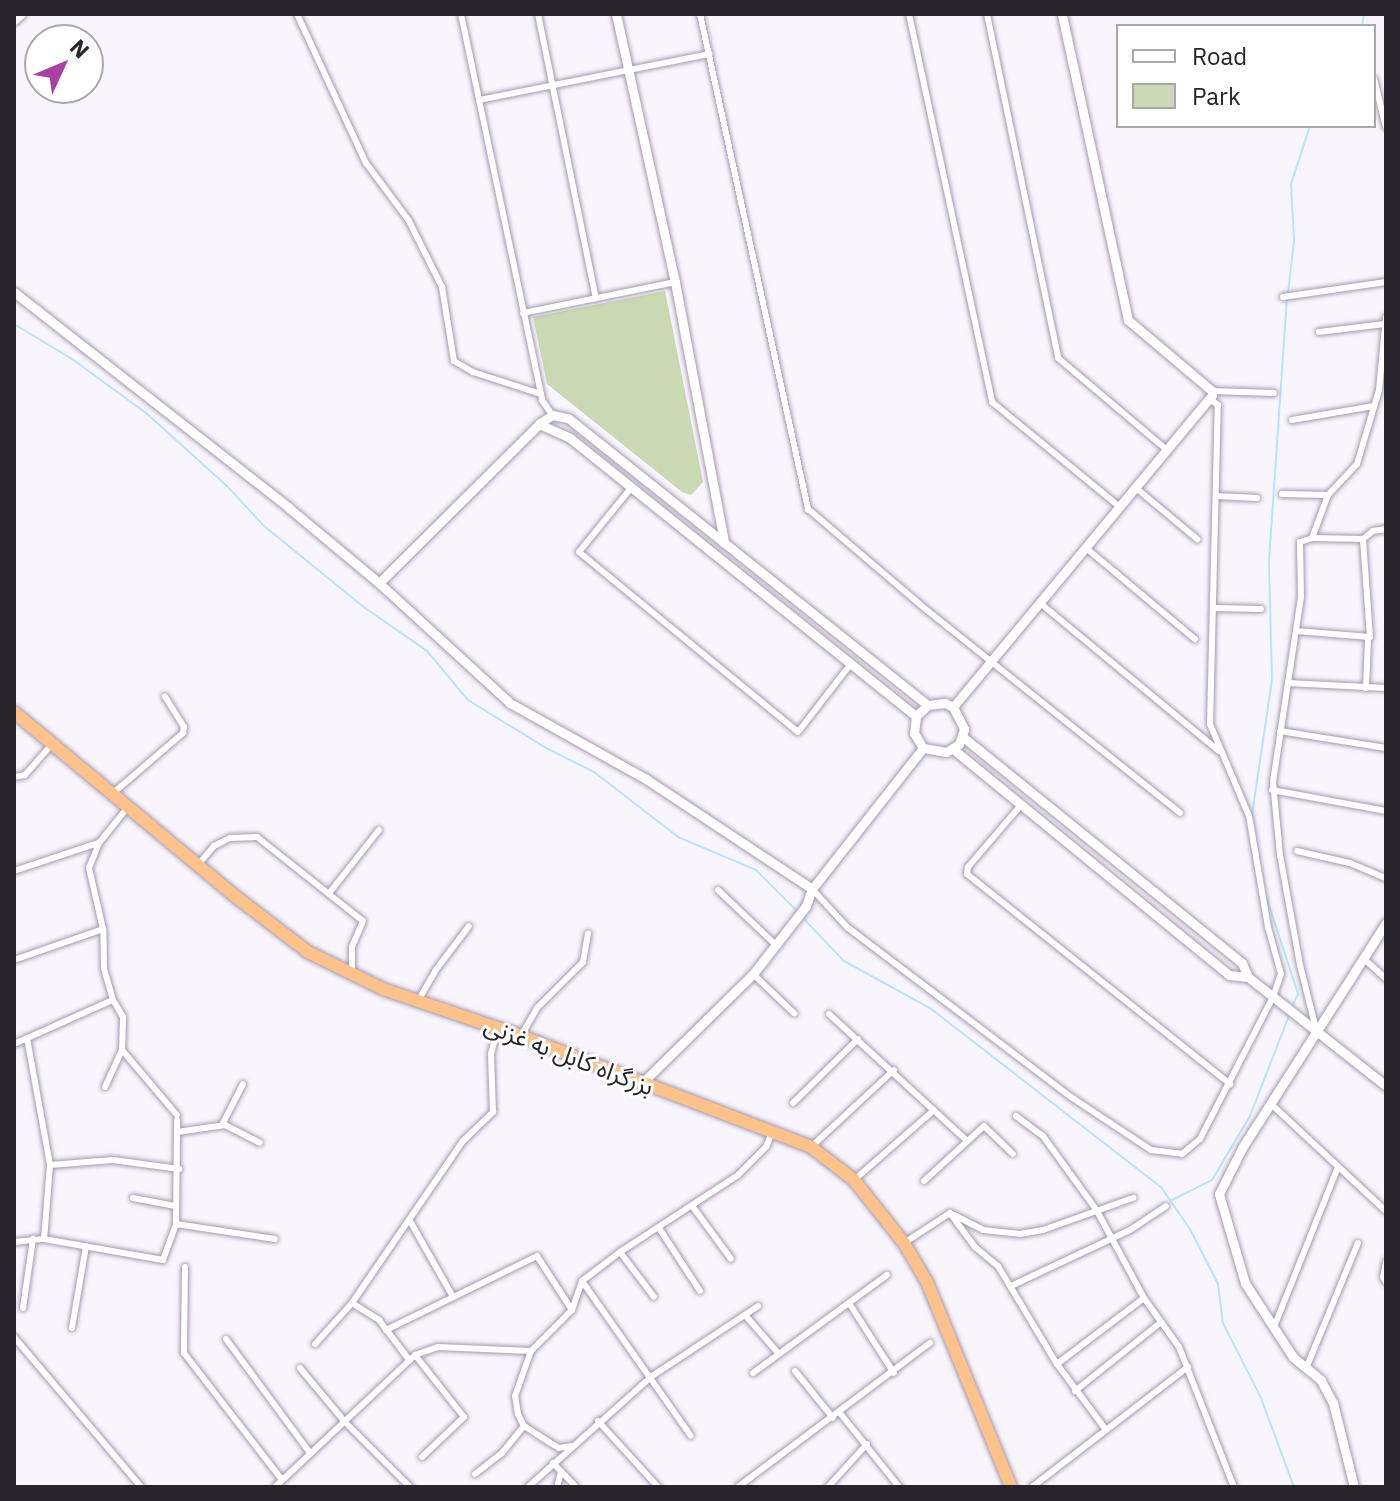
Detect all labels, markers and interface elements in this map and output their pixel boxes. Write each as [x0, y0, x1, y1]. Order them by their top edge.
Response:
north arrow [24, 24, 104, 104]
legend [1116, 24, 1376, 128]
text: N [64, 33, 96, 64]
text: Road [1192, 40, 1247, 72]
text: Park [1192, 80, 1241, 112]
street label: بزرگراه کابل به غزنی [480, 1010, 658, 1102]

